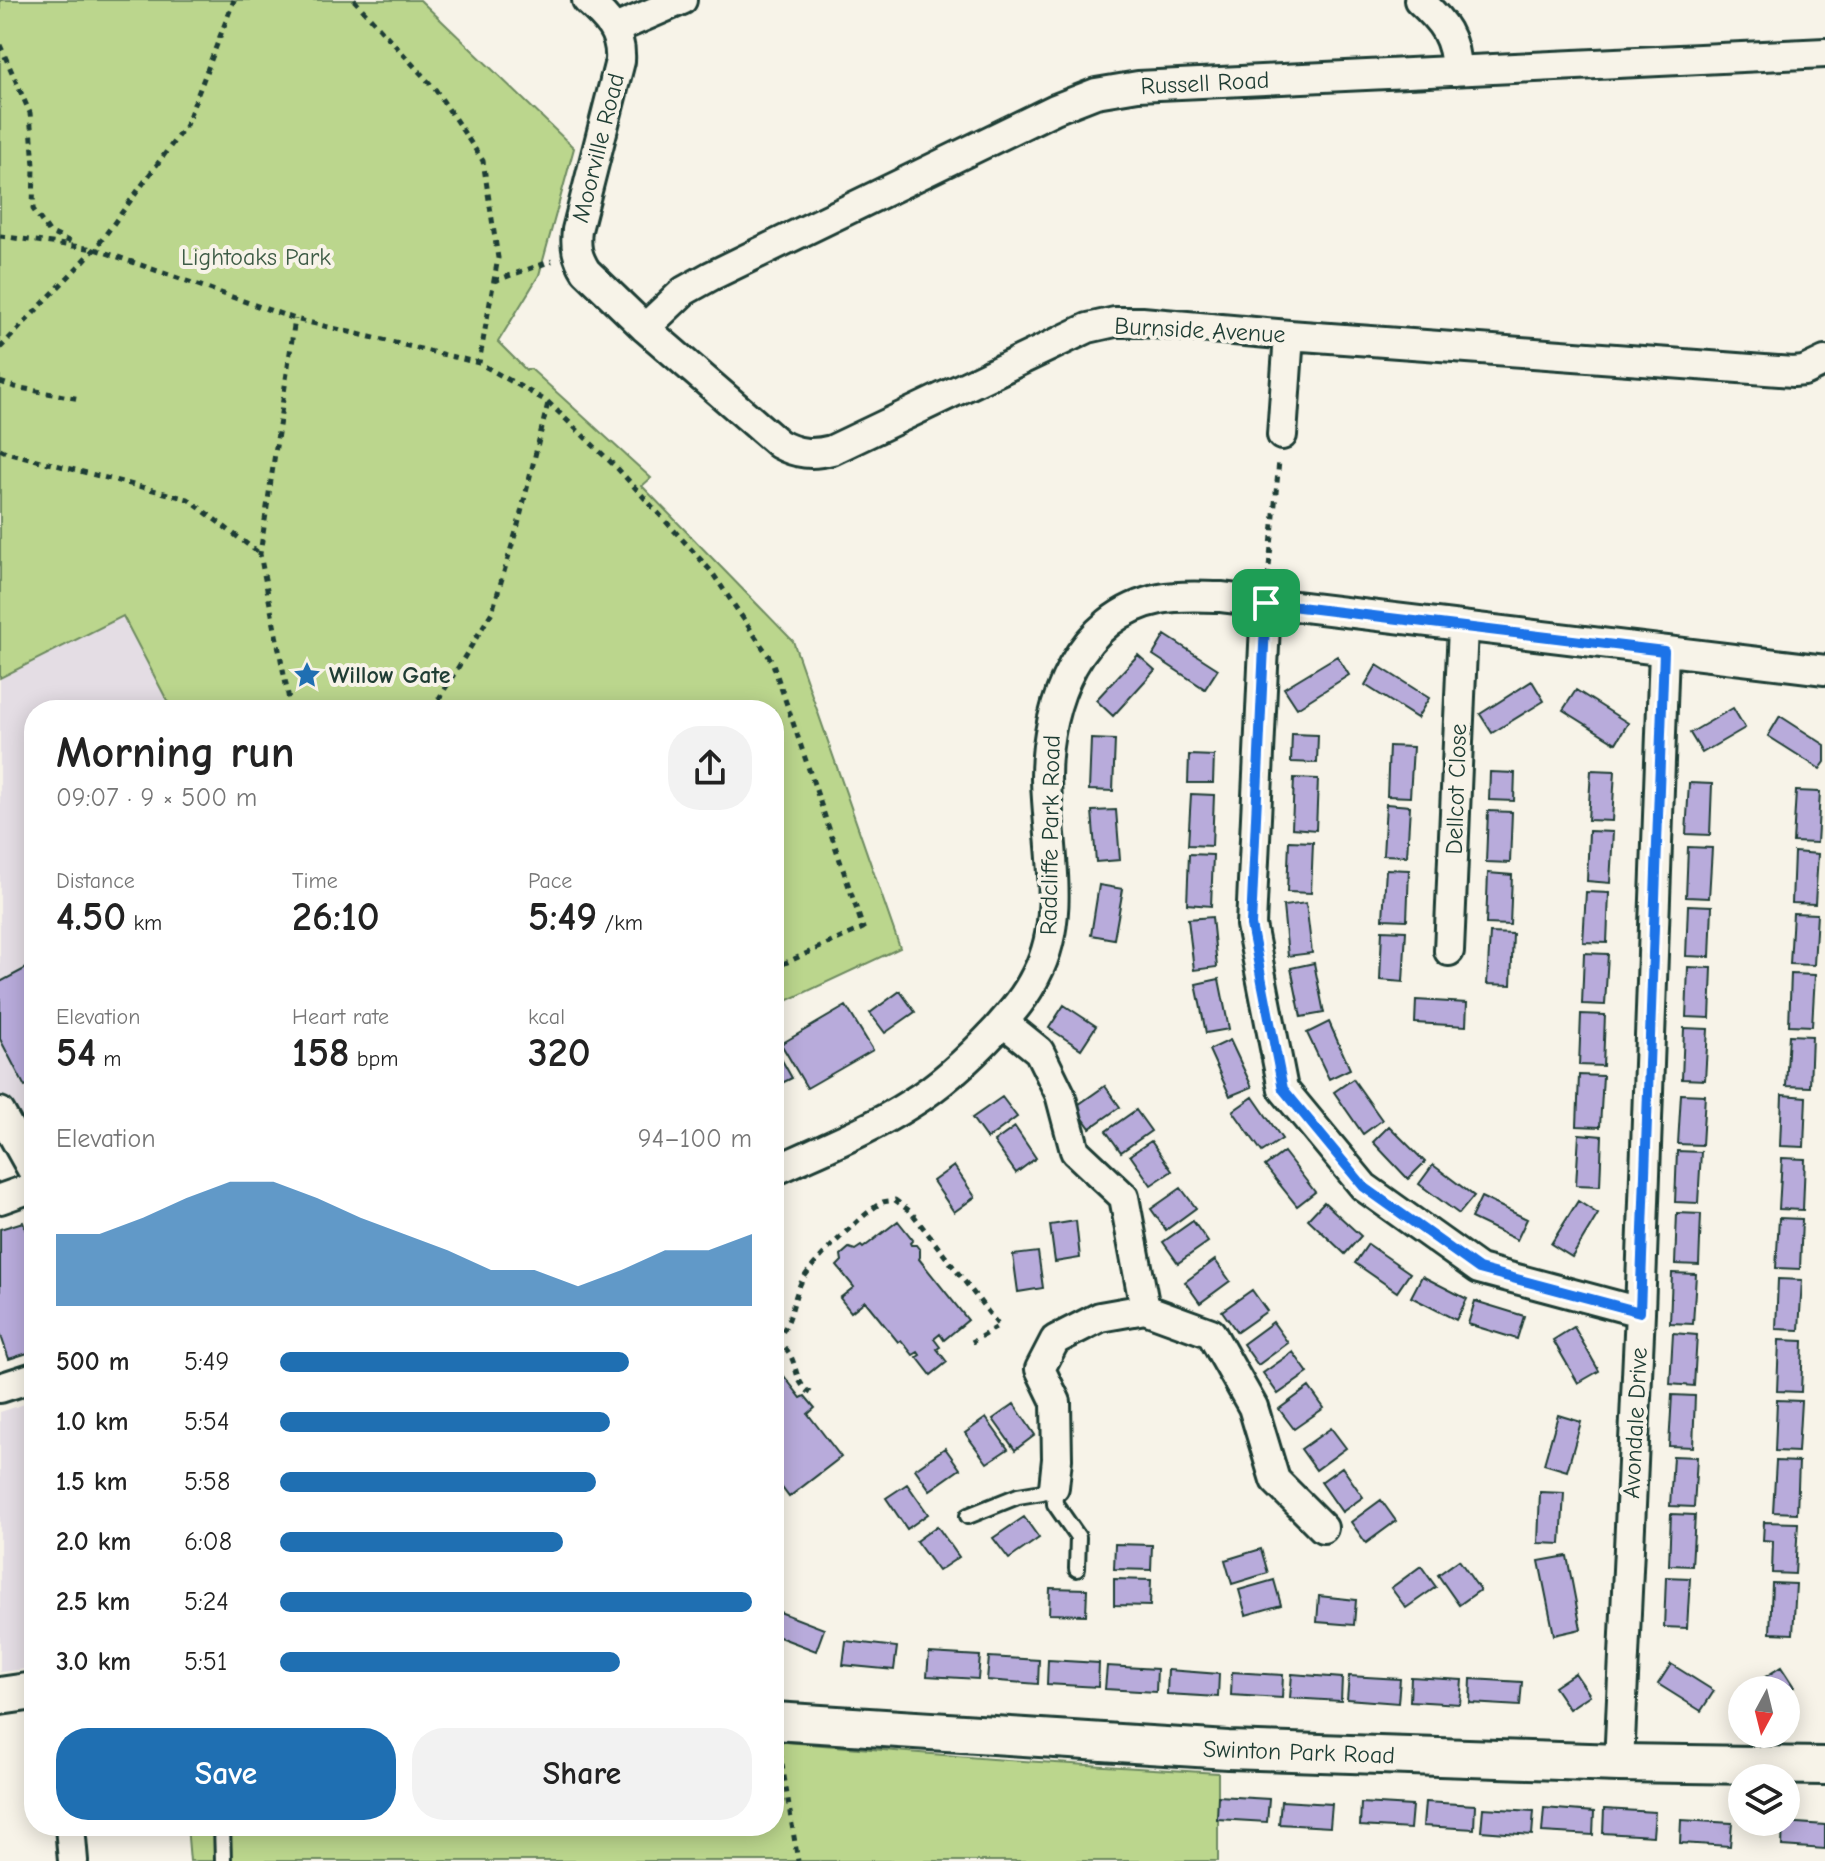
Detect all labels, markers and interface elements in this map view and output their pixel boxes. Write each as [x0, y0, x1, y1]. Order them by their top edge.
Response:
street label: Russell Road [1140, 66, 1270, 100]
street label: Moorville Road [566, 70, 630, 226]
park label: Lightoaks Park [181, 243, 331, 271]
street label: Burnside Avenue [1114, 312, 1286, 348]
pin [1232, 569, 1300, 637]
icon: arrive [1244, 581, 1288, 625]
place icon: Willow Gate [292, 660, 322, 690]
place label: Willow Gate [329, 661, 451, 689]
street label: Dellcot Close [1440, 723, 1472, 855]
button: share [668, 726, 752, 810]
text: Morning run [56, 727, 295, 778]
street label: Radcliffe Park Road [1034, 735, 1066, 935]
text: 09:07 · 9 × 500 m [56, 783, 257, 813]
text: Distance [56, 868, 135, 894]
text: Time [292, 868, 338, 894]
text: Pace [528, 868, 572, 894]
text: 4.50 [56, 894, 126, 940]
text: 26:10 [292, 894, 380, 940]
text: 5:49 [528, 894, 597, 940]
text: km [126, 910, 162, 936]
text: /km [597, 910, 643, 936]
text: Elevation [56, 1004, 140, 1030]
text: Heart rate [292, 1004, 389, 1030]
text: kcal [528, 1004, 565, 1030]
text: 54 [56, 1030, 96, 1076]
text: 158 [292, 1030, 349, 1076]
text: 320 [528, 1030, 591, 1076]
text: m [96, 1046, 122, 1072]
text: bpm [349, 1046, 398, 1072]
text: Elevation [56, 1124, 156, 1154]
text: 94–100 m [638, 1124, 752, 1154]
text: 500 m [56, 1347, 130, 1377]
text: 5:49 [184, 1347, 229, 1377]
street label: Avondale Drive [1617, 1347, 1653, 1499]
text: 1.0 km [56, 1407, 128, 1437]
text: 5:54 [184, 1407, 229, 1437]
text: 1.5 km [56, 1467, 127, 1497]
text: 5:58 [184, 1467, 230, 1497]
text: 2.0 km [56, 1527, 131, 1557]
text: 6:08 [184, 1527, 232, 1557]
text: 2.5 km [56, 1587, 130, 1617]
text: 5:24 [184, 1587, 229, 1617]
text: 3.0 km [56, 1647, 131, 1677]
text: 5:51 [184, 1647, 227, 1677]
north arrow [1728, 1676, 1800, 1748]
map controls [1728, 1676, 1800, 1836]
button: Save [56, 1728, 396, 1820]
button: Share [412, 1728, 752, 1820]
street label: Swinton Park Road [1202, 1735, 1396, 1769]
button: layers [1728, 1764, 1800, 1836]

